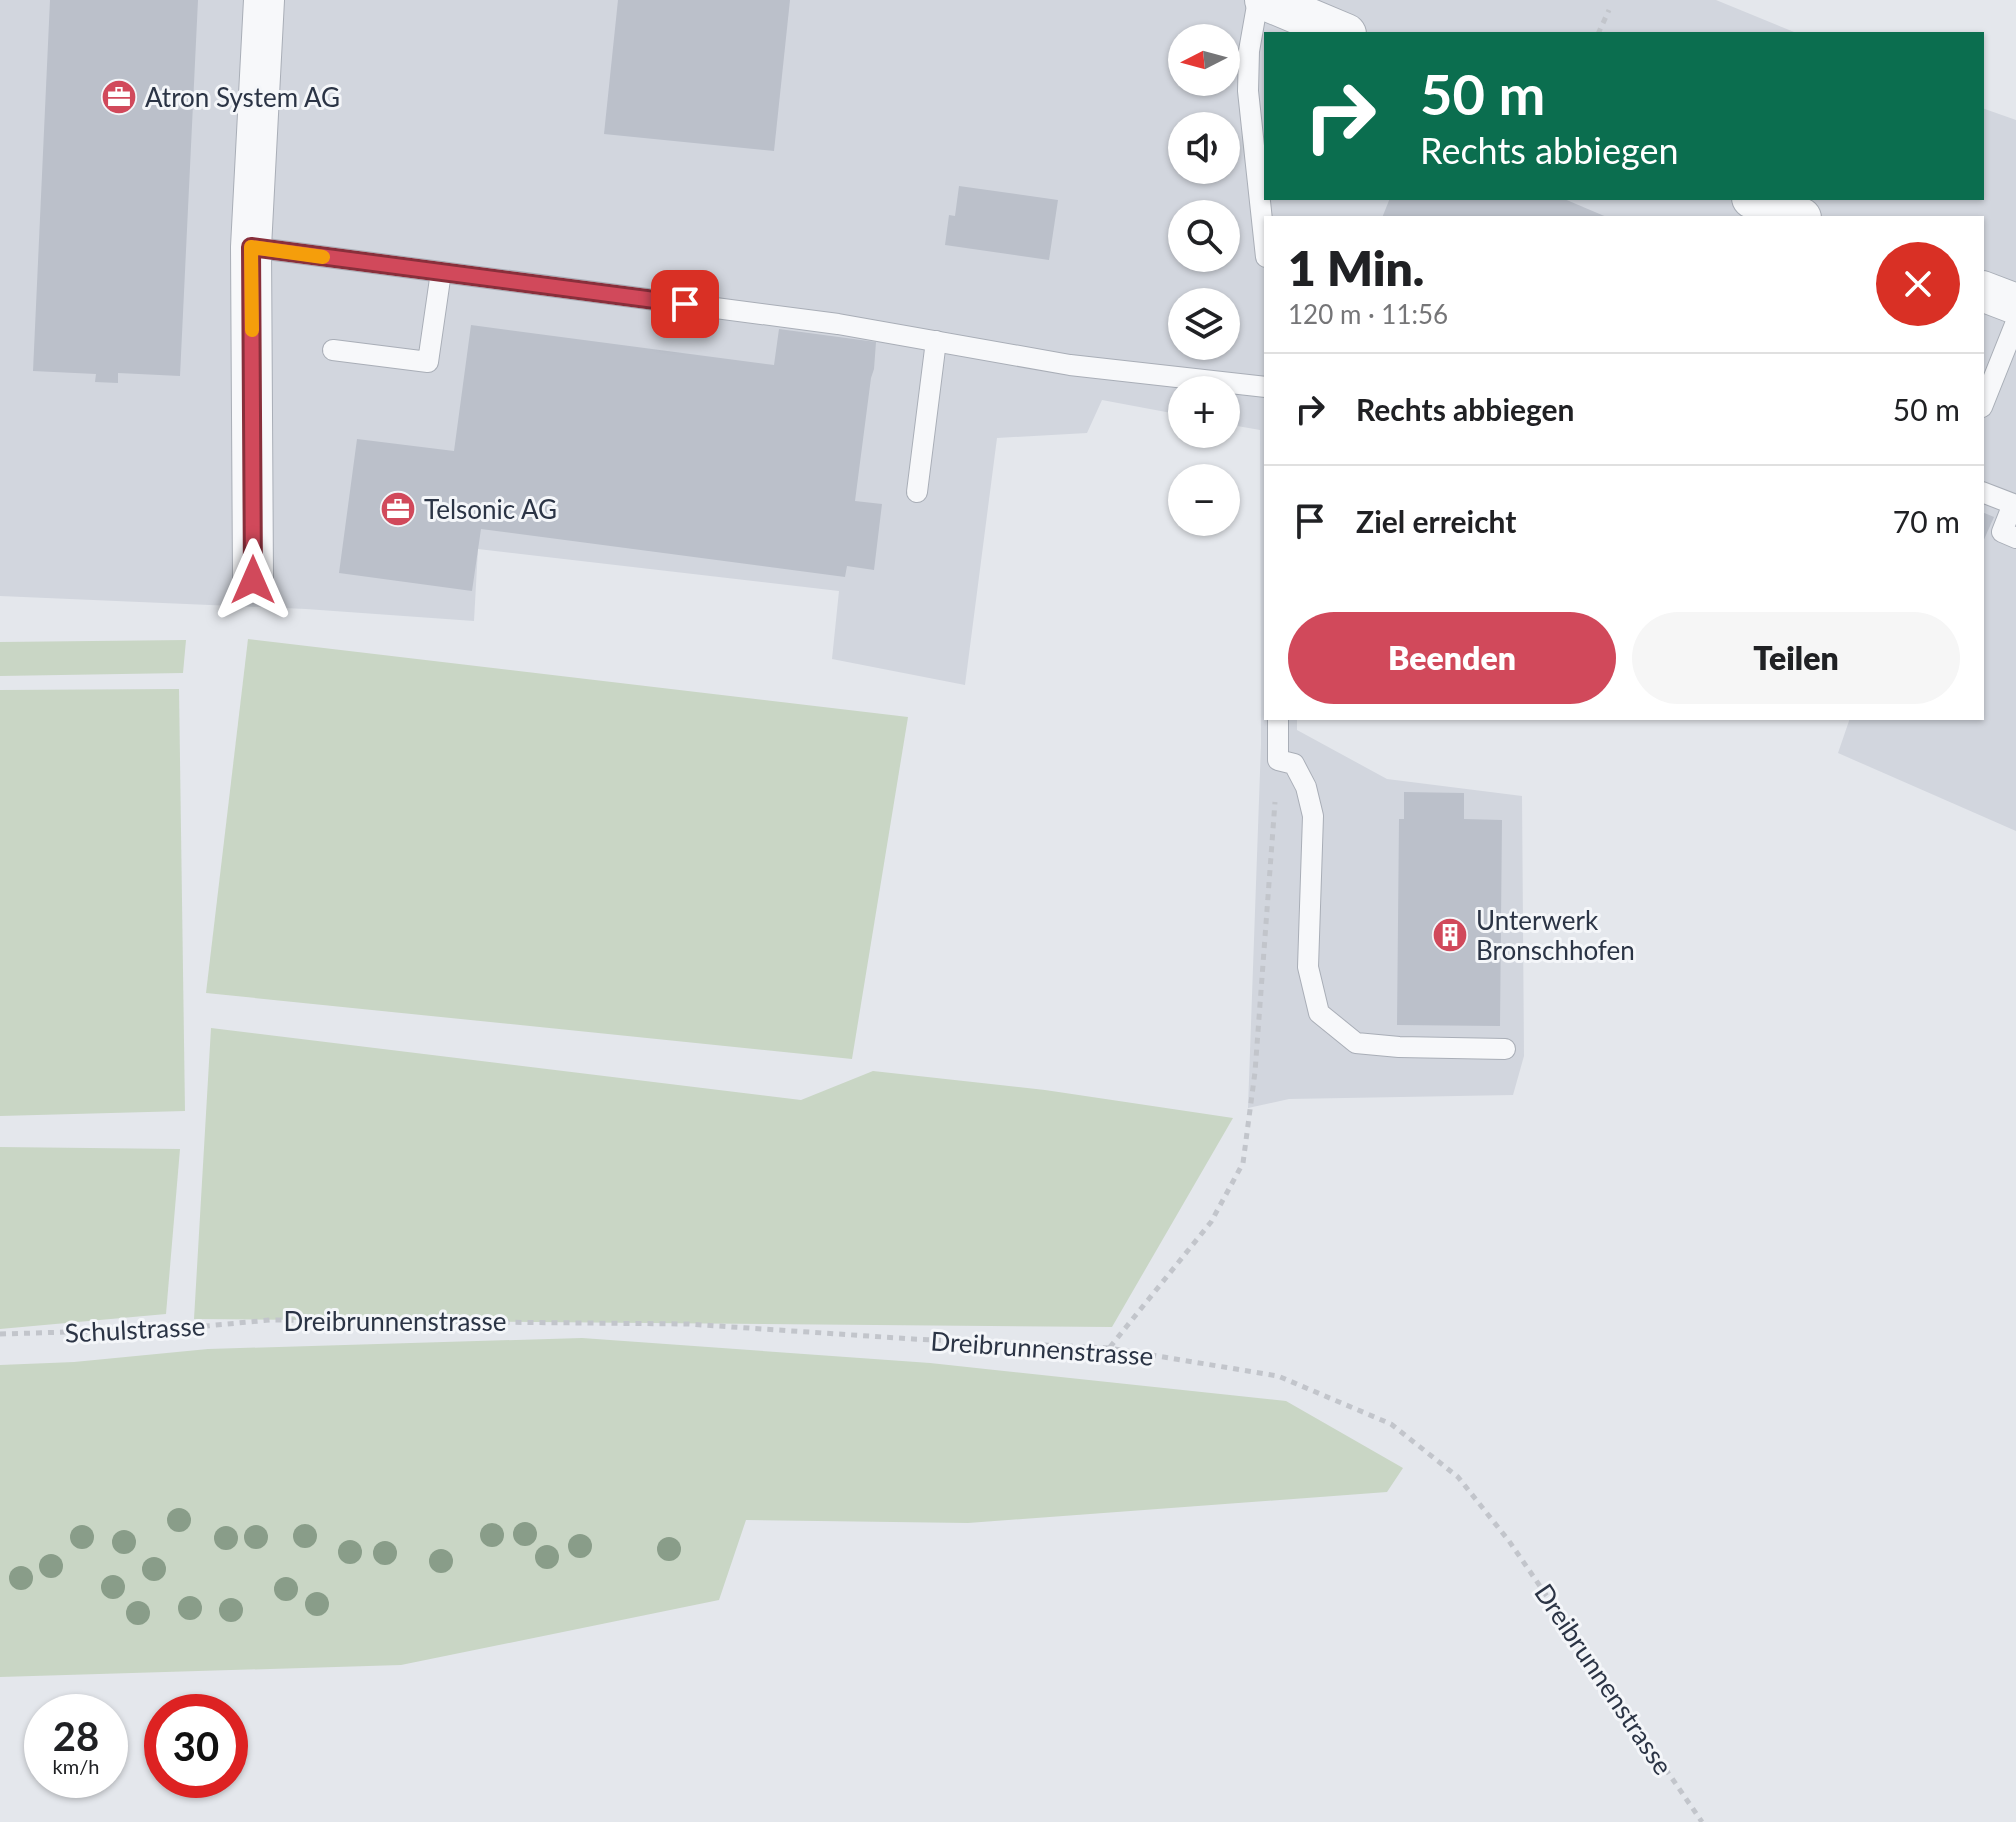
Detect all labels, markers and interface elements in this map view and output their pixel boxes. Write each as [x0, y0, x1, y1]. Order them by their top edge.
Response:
north arrow [1168, 24, 1240, 96]
map controls [1168, 24, 1240, 536]
text: 50 m [1420, 60, 1545, 127]
icon: right [1288, 64, 1392, 168]
office icon: Atron System AG [100, 78, 138, 116]
place label: Atron System AG [145, 81, 340, 113]
button: sound [1168, 112, 1240, 184]
text: Rechts abbiegen [1420, 128, 1679, 172]
button: search [1168, 200, 1240, 272]
text: 1 Min. [1288, 239, 1424, 296]
button: close [1876, 242, 1960, 326]
pin [651, 270, 719, 338]
icon: arrive [663, 282, 707, 326]
button: layers [1168, 288, 1240, 360]
text: 120 m · 11:56 [1288, 298, 1448, 330]
button: + [1168, 376, 1240, 448]
icon: right [1288, 387, 1332, 431]
text: Rechts abbiegen [1356, 391, 1575, 427]
text: 50 m [1893, 391, 1960, 427]
button: − [1168, 464, 1240, 536]
office icon: Telsonic AG [379, 490, 417, 528]
place label: Telsonic AG [424, 493, 557, 525]
icon: arrive [1288, 499, 1332, 543]
text: Ziel erreicht [1356, 503, 1516, 539]
text: 70 m [1893, 503, 1960, 539]
position arrow [211, 538, 295, 622]
button: Beenden [1288, 612, 1616, 704]
button: Teilen [1632, 612, 1960, 704]
place label: Unterwerk Bronschhofen [1476, 904, 1635, 966]
building icon: Unterwerk Bronschhofen [1431, 916, 1469, 954]
street label: Dreibrunnenstrasse [283, 1305, 507, 1337]
street label: Schulstrasse [64, 1309, 206, 1349]
street label: Dreibrunnenstrasse [930, 1324, 1154, 1372]
street label: Dreibrunnenstrasse [1528, 1578, 1680, 1780]
speed limit sign: 30 [144, 1694, 248, 1798]
text: 28 [53, 1712, 99, 1760]
text: km/h [53, 1754, 99, 1778]

